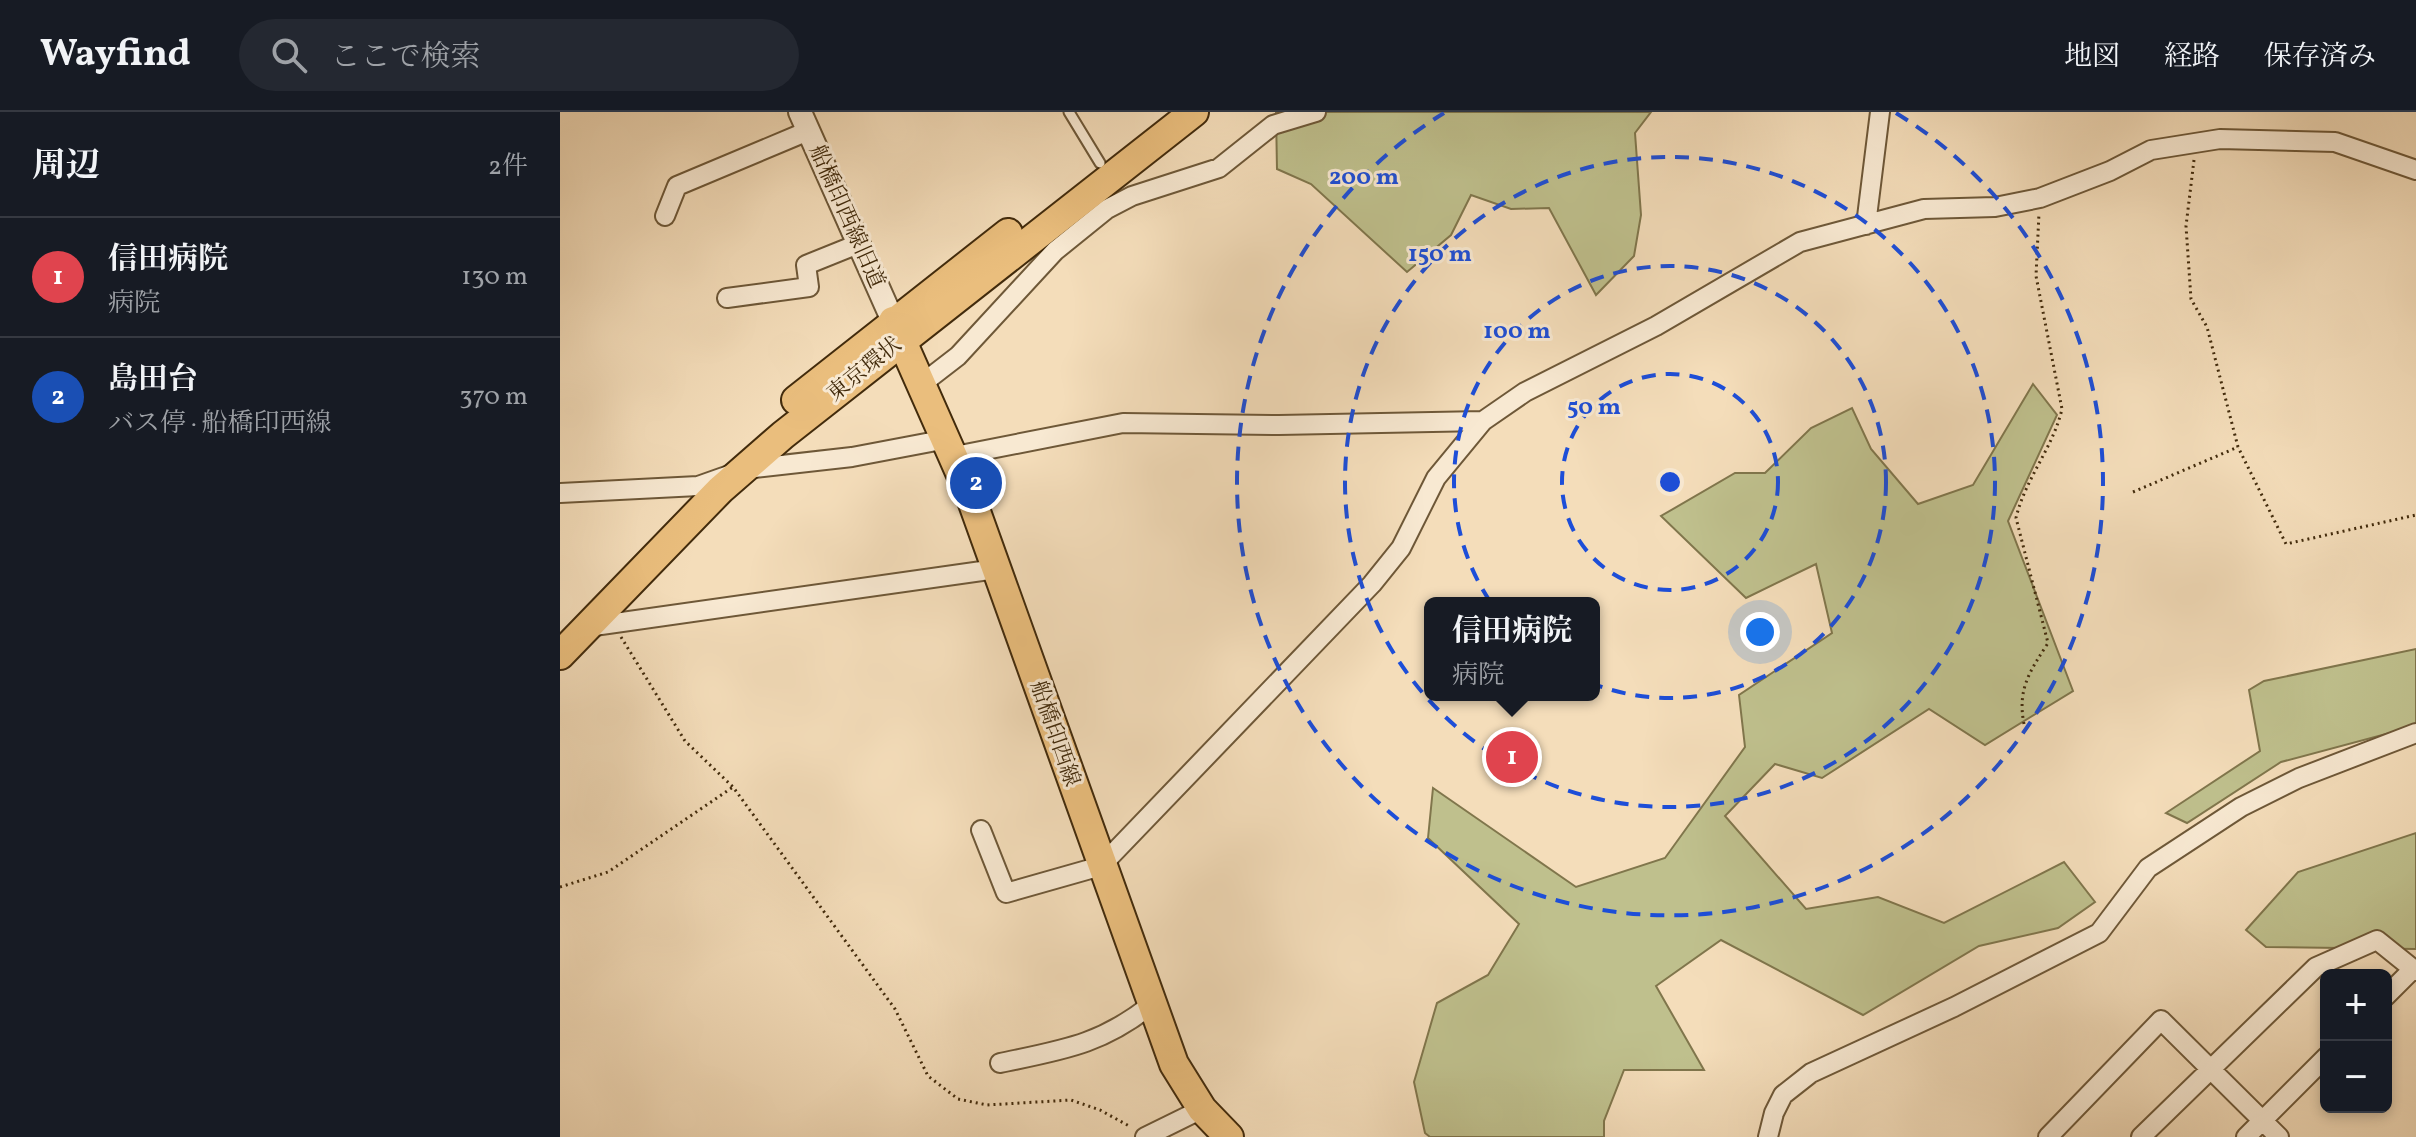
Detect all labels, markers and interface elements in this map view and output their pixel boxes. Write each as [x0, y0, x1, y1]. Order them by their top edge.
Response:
search box [239, 19, 799, 91]
text: Wayfind [40, 29, 191, 82]
icon: search [267, 33, 311, 77]
text: ここで検索 [331, 37, 481, 79]
text: 地図 [2064, 38, 2120, 77]
text: 経路 [2164, 38, 2220, 77]
text: 保存済み [2264, 38, 2376, 77]
street label: 船橋印西線旧道 [801, 140, 891, 294]
text: 周辺 [32, 144, 100, 191]
text: 2件 [488, 149, 528, 185]
text: 200 m [1329, 161, 1399, 195]
text: 150 m [1408, 238, 1472, 272]
text: 信田病院 [108, 239, 228, 281]
text: 1 [53, 259, 63, 295]
text: 130 m [461, 259, 528, 295]
text: 病院 [108, 286, 160, 322]
text: 100 m [1483, 315, 1551, 349]
street label: 東京環状 [821, 330, 909, 410]
text: 島田台 [108, 359, 198, 401]
text: 2 [51, 379, 65, 415]
text: 370 m [459, 379, 528, 415]
text: 50 m [1567, 391, 1621, 425]
text: バス停 · 船橋印西線 [108, 406, 332, 442]
pin: 2 [950, 453, 1002, 513]
centre of rings [1656, 468, 1684, 496]
popup [1424, 597, 1600, 701]
text: 信田病院 [1452, 611, 1572, 653]
your location [1740, 612, 1780, 652]
text: 病院 [1452, 658, 1504, 694]
street label: 船橋印西線 [1021, 677, 1087, 791]
pin: 1 [1486, 727, 1538, 787]
map controls [2320, 969, 2392, 1113]
button: + [2320, 969, 2392, 1041]
button: − [2320, 1041, 2392, 1113]

